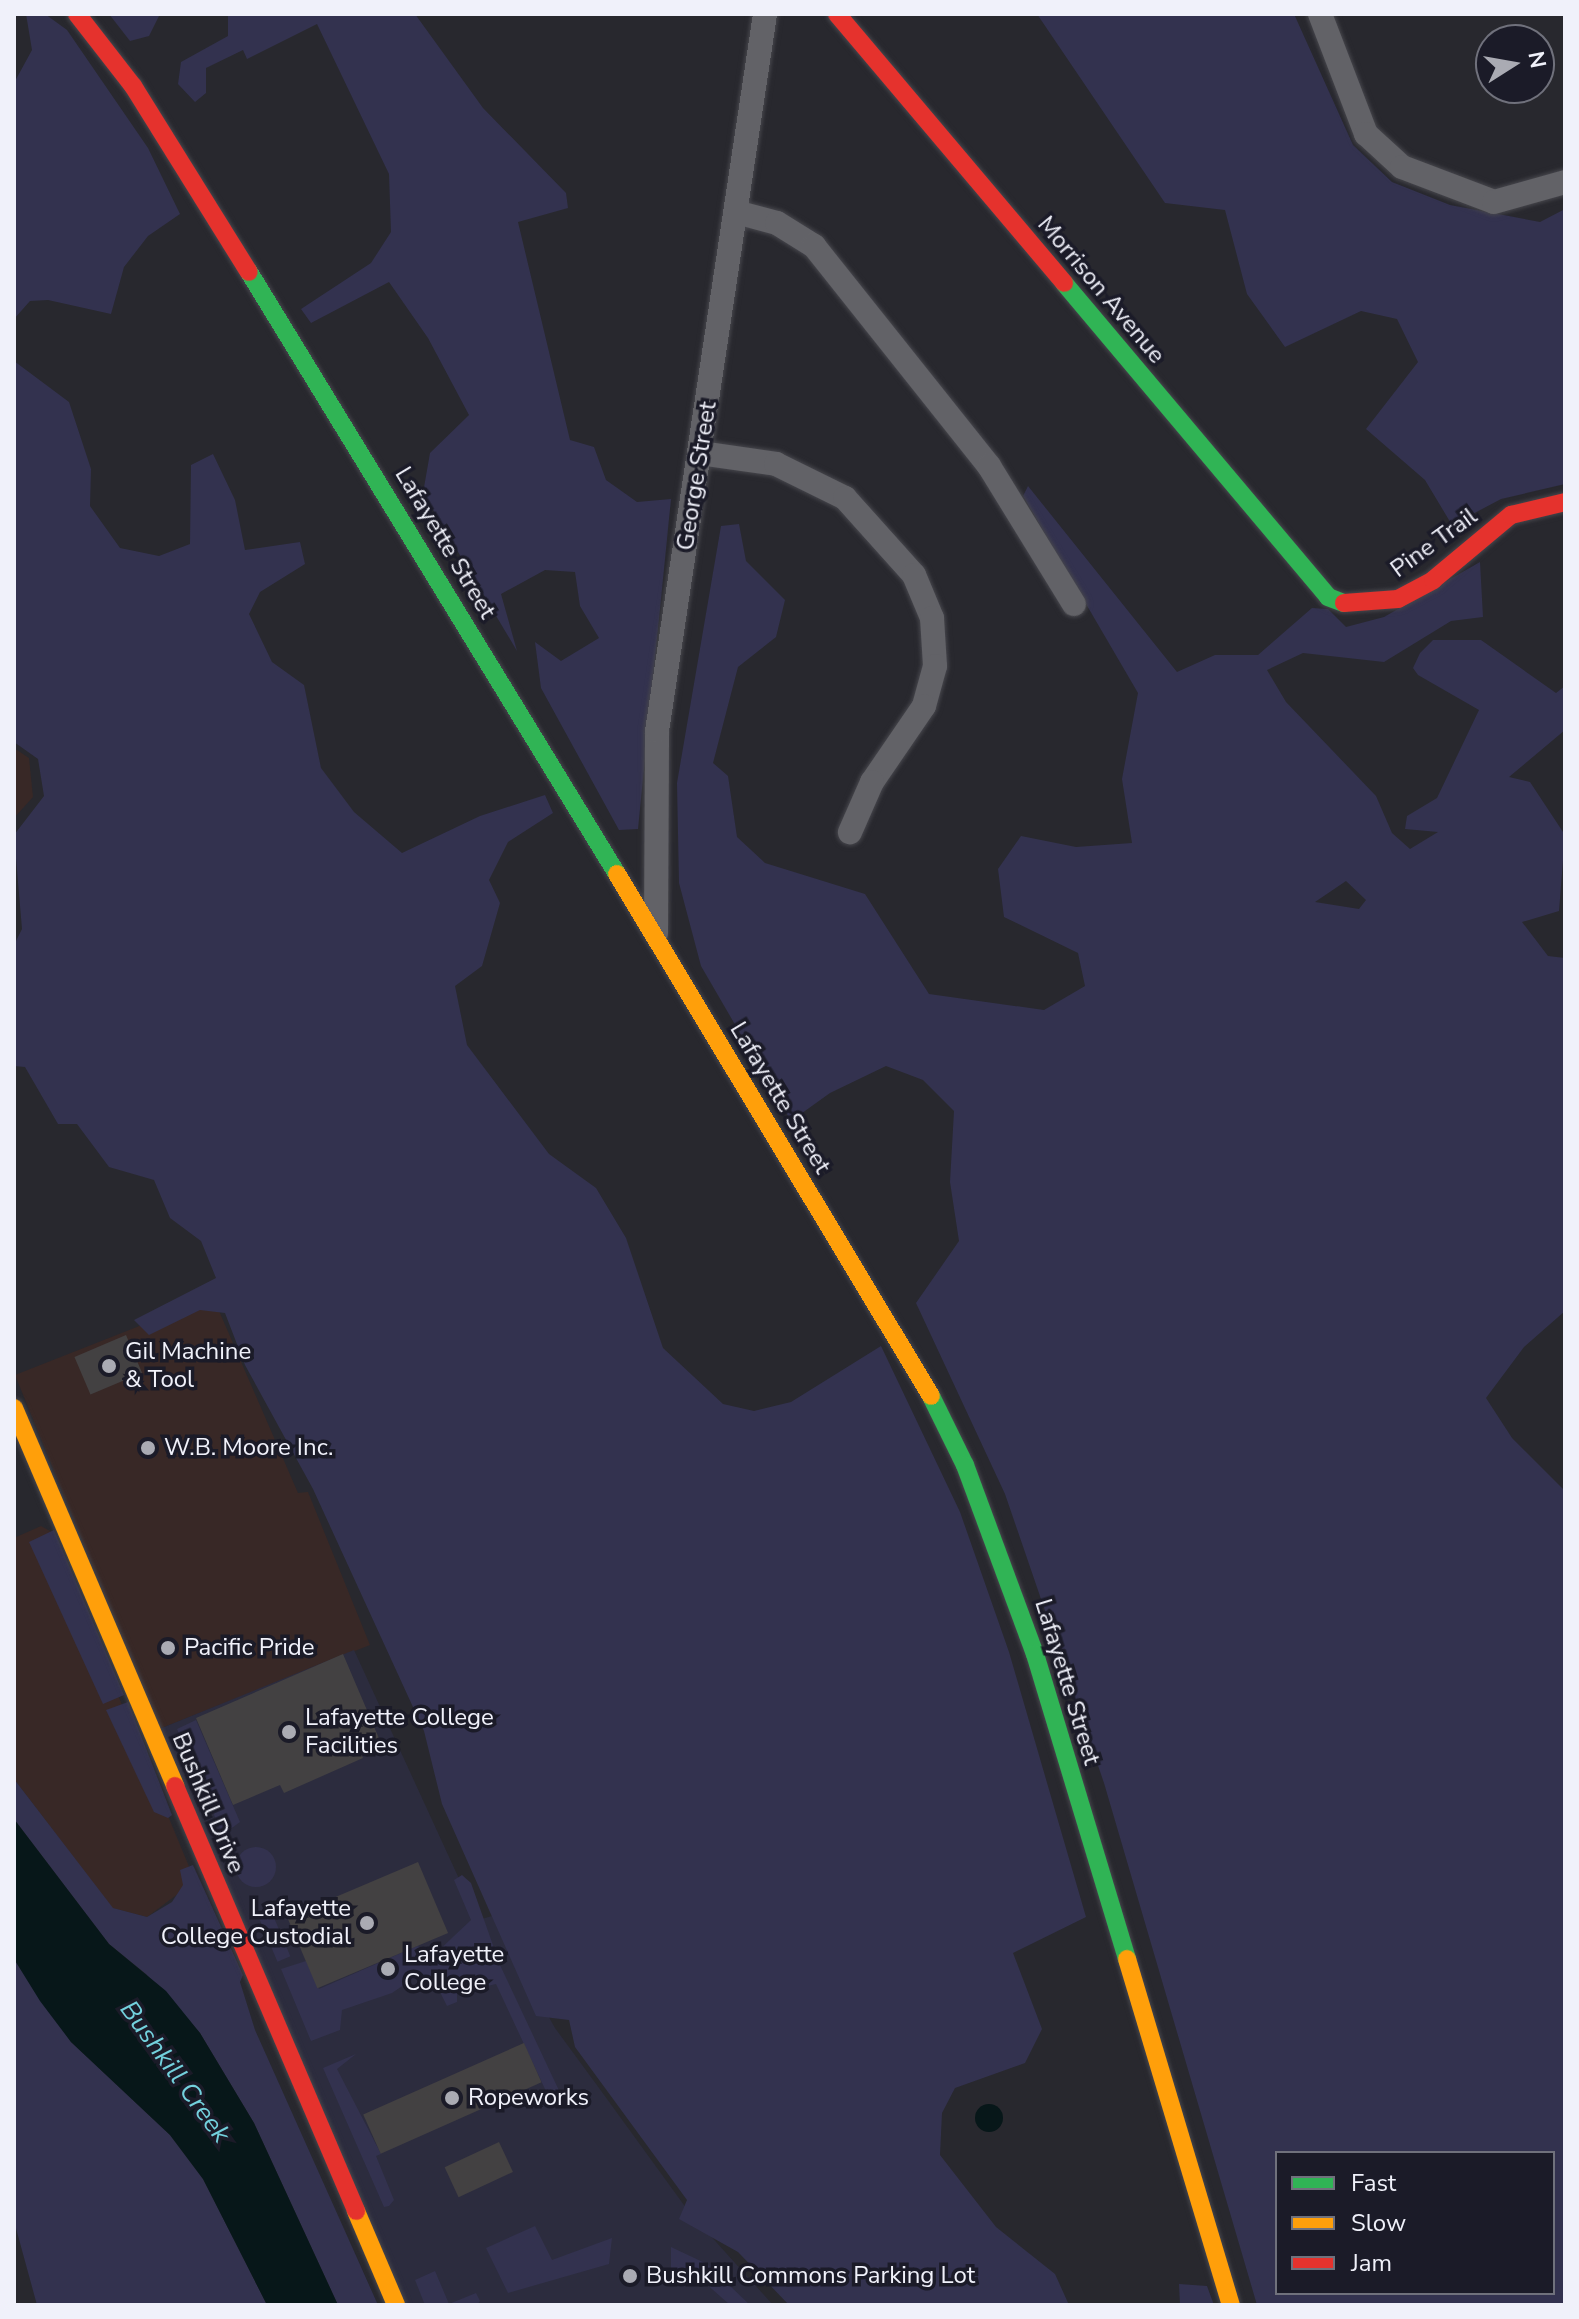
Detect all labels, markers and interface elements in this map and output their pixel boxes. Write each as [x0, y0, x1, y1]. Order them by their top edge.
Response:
north arrow [1475, 24, 1555, 104]
text: N [1520, 49, 1553, 71]
street label: Morrison Avenue [1031, 211, 1171, 369]
street label: George Street [671, 399, 723, 553]
street label: Lafayette Street [388, 462, 502, 624]
street label: Pine Trail [1385, 502, 1483, 584]
street label: Lafayette Street [723, 1017, 837, 1179]
place label: Gil Machine & Tool [125, 1338, 251, 1394]
marker: Gil Machine & Tool [100, 1357, 118, 1375]
place label: W.B. Moore Inc. [164, 1434, 333, 1462]
marker: W.B. Moore Inc. [139, 1439, 157, 1457]
street label: Lafayette Street [1028, 1596, 1106, 1768]
place label: Pacific Pride [184, 1634, 315, 1662]
marker: Pacific Pride [159, 1639, 177, 1657]
place label: Lafayette College Facilities [305, 1704, 494, 1760]
marker: Lafayette College Facilities [280, 1723, 298, 1741]
street label: Bushkill Drive [165, 1728, 251, 1878]
place label: Lafayette College Custodial [161, 1895, 351, 1951]
marker: Lafayette College Custodial [358, 1914, 376, 1932]
place label: Lafayette College [404, 1941, 504, 1997]
marker: Lafayette College [379, 1960, 397, 1978]
water label: Bushkill Creek [113, 1995, 237, 2149]
place label: Ropeworks [468, 2084, 589, 2112]
marker: Ropeworks [443, 2089, 461, 2107]
legend [1275, 2151, 1555, 2295]
text: Fast [1351, 2167, 1396, 2199]
text: Slow [1351, 2207, 1406, 2239]
text: Jam [1351, 2247, 1392, 2279]
place label: Bushkill Commons Parking Lot [646, 2262, 975, 2290]
marker: Bushkill Commons Parking Lot [621, 2267, 639, 2285]

